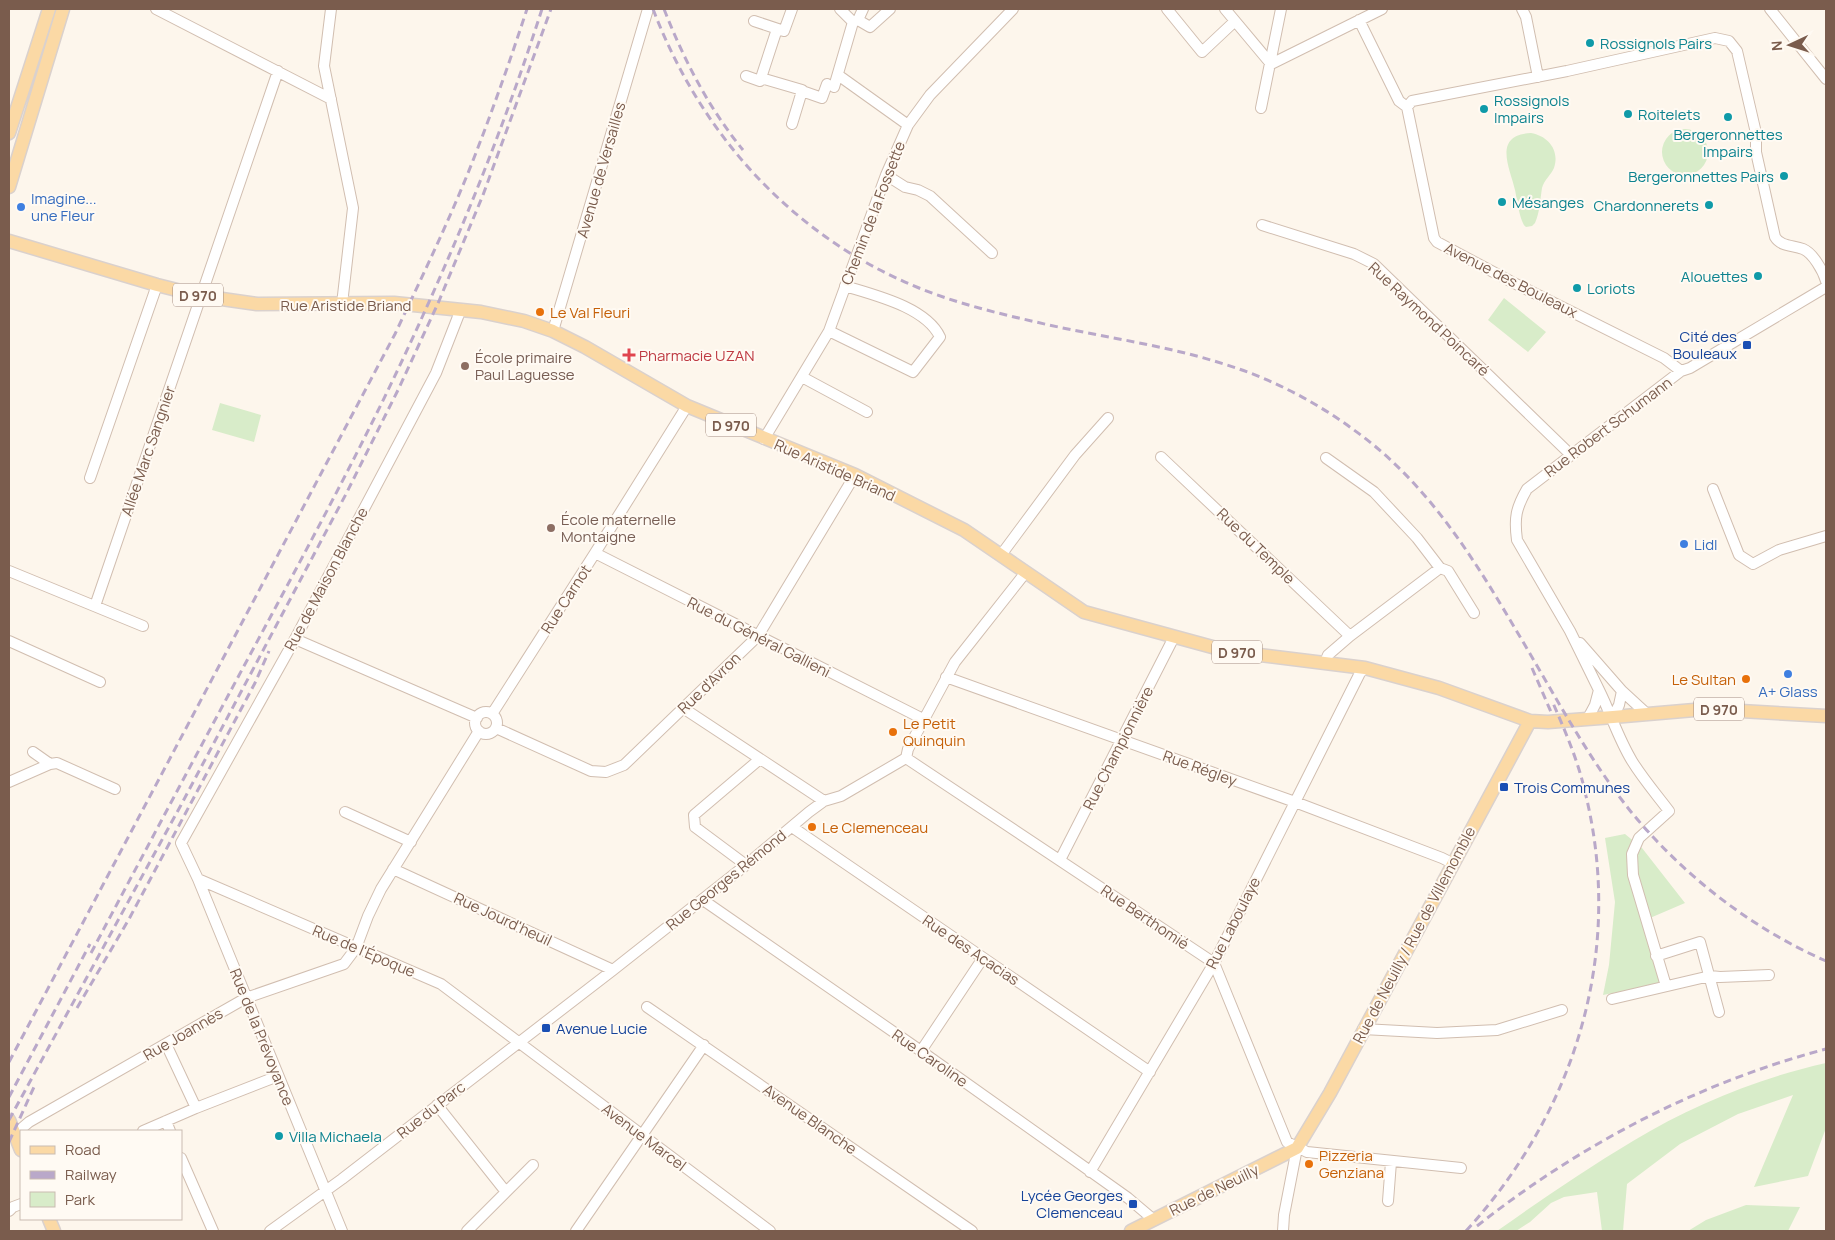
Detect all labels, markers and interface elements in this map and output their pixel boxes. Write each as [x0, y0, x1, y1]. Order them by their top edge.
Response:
north arrow [1765, 20, 1815, 70]
place label: Rossignols Pairs [1600, 33, 1712, 54]
marker: Rossignols Pairs [1584, 37, 1596, 49]
text: N [1767, 40, 1786, 52]
place label: Rossignols Impairs [1494, 90, 1570, 128]
street label: Avenue de Versailles [572, 100, 630, 240]
marker: Rossignols Impairs [1478, 103, 1490, 115]
place label: Roitelets [1638, 104, 1701, 125]
marker: Roitelets [1622, 108, 1634, 120]
marker: Bergeronnettes Impairs [1722, 111, 1734, 123]
place label: Bergeronnettes Impairs [1673, 124, 1783, 162]
street label: Chemin de la Fossette [836, 138, 910, 288]
place label: Bergeronnettes Pairs [1628, 166, 1774, 187]
marker: Bergeronnettes Pairs [1778, 170, 1790, 182]
place label: Imagine... une Fleur [31, 188, 97, 226]
place label: Mésanges [1512, 192, 1584, 213]
place label: Chardonnerets [1594, 195, 1699, 216]
marker: Mésanges [1496, 196, 1508, 208]
marker: Chardonnerets [1703, 199, 1715, 211]
marker: Imagine... une Fleur [15, 201, 27, 213]
street label: Avenue des Bouleaux [1441, 237, 1581, 323]
street label: Rue Raymond Poincaré [1364, 257, 1494, 381]
place label: Alouettes [1681, 266, 1748, 287]
marker: Alouettes [1752, 270, 1764, 282]
place label: Loriots [1587, 278, 1635, 299]
marker: Loriots [1571, 282, 1583, 294]
road number: D 970 [173, 284, 223, 306]
street label: Rue Aristide Briand [281, 295, 411, 316]
place label: Le Val Fleuri [550, 302, 630, 323]
marker: Le Val Fleuri [534, 306, 546, 318]
place label: Cité des Bouleaux [1673, 326, 1737, 364]
marker: Cité des Bouleaux [1741, 339, 1753, 351]
place label: Pharmacie UZAN [639, 345, 755, 366]
place label: École primaire Paul Laguesse [475, 347, 575, 385]
marker: Pharmacie UZAN [623, 349, 635, 361]
marker: École primaire Paul Laguesse [459, 360, 471, 372]
street label: Rue Robert Schumann [1540, 372, 1676, 482]
street label: Allée Marc Sangnier [116, 382, 180, 519]
road number: D 970 [706, 414, 756, 436]
street label: Rue Aristide Briand [771, 434, 899, 506]
street label: Rue de Maison Blanche [279, 503, 373, 654]
street label: Rue du Temple [1212, 503, 1300, 589]
place label: École maternelle Montaigne [561, 509, 676, 547]
marker: École maternelle Montaigne [545, 522, 557, 534]
place label: Lidl [1694, 534, 1718, 555]
marker: Lidl [1678, 538, 1690, 550]
street label: Rue Carnot [536, 560, 596, 638]
street label: Rue du Général Gallieni [684, 592, 834, 682]
road number: D 970 [1212, 640, 1262, 664]
street label: Rue d'Avron [673, 648, 745, 718]
marker: A+ Glass [1782, 668, 1794, 680]
place label: Le Sultan [1672, 669, 1736, 690]
marker: Le Sultan [1740, 673, 1752, 685]
place label: A+ Glass [1758, 681, 1818, 702]
street label: Rue Championnière [1078, 682, 1158, 813]
road number: D 970 [1694, 698, 1744, 721]
place label: Le Petit Quinquin [903, 713, 965, 751]
marker: Le Petit Quinquin [887, 726, 899, 738]
street label: Rue Régley [1160, 745, 1240, 791]
place label: Trois Communes [1514, 777, 1630, 798]
marker: Trois Communes [1498, 781, 1510, 793]
place label: Le Clemenceau [822, 817, 928, 838]
marker: Le Clemenceau [806, 821, 818, 833]
street label: Rue de Neuilly / Rue de Villemomble [1348, 823, 1480, 1047]
street label: Rue Georges Rémond [661, 825, 791, 935]
street label: Rue Laboulaye [1201, 873, 1265, 973]
street label: Rue Berthomié [1097, 880, 1193, 954]
street label: Rue Jourd'heuil [451, 887, 555, 951]
street label: Rue des Acacias [918, 910, 1024, 990]
street label: Rue de l'Époque [309, 920, 419, 982]
street label: Rue de la Prévoyance [225, 965, 299, 1109]
street label: Rue Joannès [139, 1003, 227, 1065]
place label: Avenue Lucie [556, 1018, 647, 1039]
marker: Avenue Lucie [540, 1022, 552, 1034]
street label: Rue Caroline [888, 1024, 972, 1092]
street label: Rue du Parc [392, 1077, 470, 1143]
street label: Avenue Blanche [759, 1079, 861, 1159]
street label: Avenue Marcel [597, 1098, 691, 1176]
place label: Villa Michaela [289, 1126, 382, 1147]
legend [20, 1130, 182, 1220]
marker: Villa Michaela [273, 1130, 285, 1142]
text: Road [65, 1139, 101, 1160]
place label: Pizzeria Genziana [1319, 1145, 1384, 1183]
marker: Pizzeria Genziana [1303, 1158, 1315, 1170]
street label: Rue de Neuilly [1166, 1159, 1262, 1221]
text: Railway [65, 1164, 117, 1185]
place label: Lycée Georges Clemenceau [1021, 1185, 1123, 1223]
text: Park [65, 1189, 95, 1210]
marker: Lycée Georges Clemenceau [1127, 1198, 1139, 1210]

